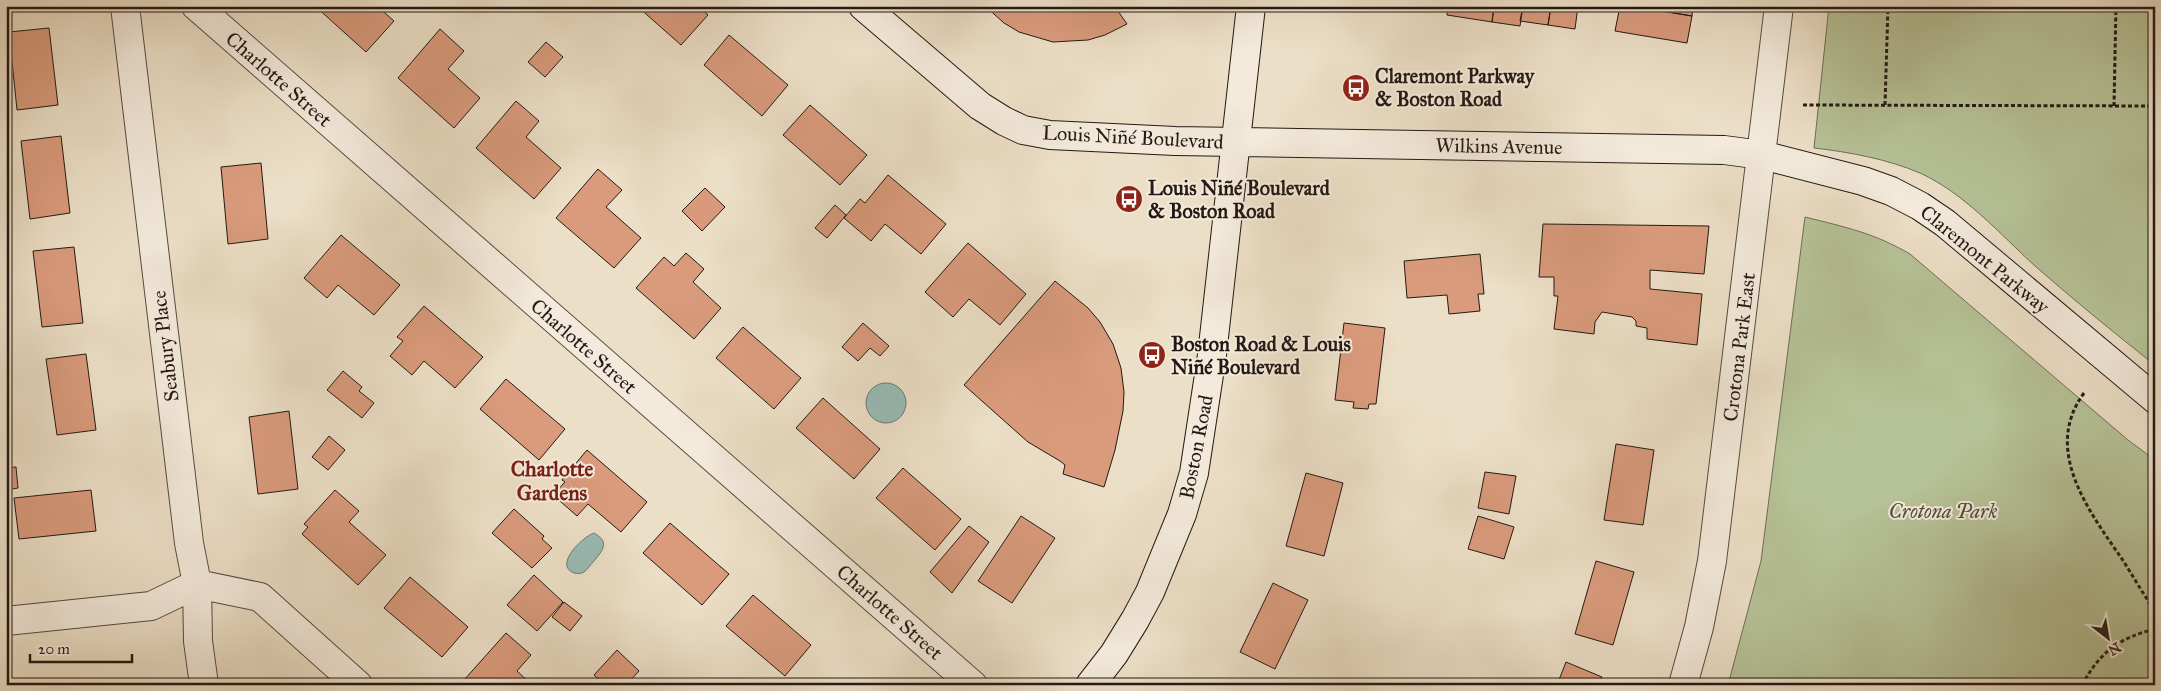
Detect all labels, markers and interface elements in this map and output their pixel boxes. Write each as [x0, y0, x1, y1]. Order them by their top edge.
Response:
street label: Charlotte Street [221, 26, 337, 132]
place label: Claremont Parkway & Boston Road [1375, 64, 1536, 111]
bus stop icon: Claremont Parkway & Boston Road [1341, 73, 1371, 103]
street label: Louis Niñé Boulevard [1042, 120, 1224, 154]
street label: Wilkins Avenue [1435, 133, 1563, 159]
place label: Louis Niñé Boulevard & Boston Road [1148, 176, 1331, 223]
bus stop icon: Louis Niñé Boulevard & Boston Road [1114, 184, 1144, 214]
street label: Claremont Parkway [1916, 200, 2055, 319]
street label: Crotona Park East [1718, 271, 1760, 423]
street label: Seabury Place [146, 289, 184, 403]
street label: Charlotte Street [526, 293, 642, 399]
place label: Boston Road & Louis Niñé Boulevard [1171, 332, 1352, 379]
bus stop icon: Boston Road & Louis Niñé Boulevard [1137, 340, 1167, 370]
street label: Boston Road [1174, 393, 1218, 501]
district label: Charlotte Gardens [511, 456, 594, 506]
park label: Crotona Park [1889, 499, 1997, 523]
street label: Charlotte Street [832, 559, 948, 665]
north arrow [2084, 614, 2134, 664]
scale bar [30, 631, 132, 663]
text: N [2105, 638, 2124, 659]
text: 20 m [38, 640, 70, 658]

